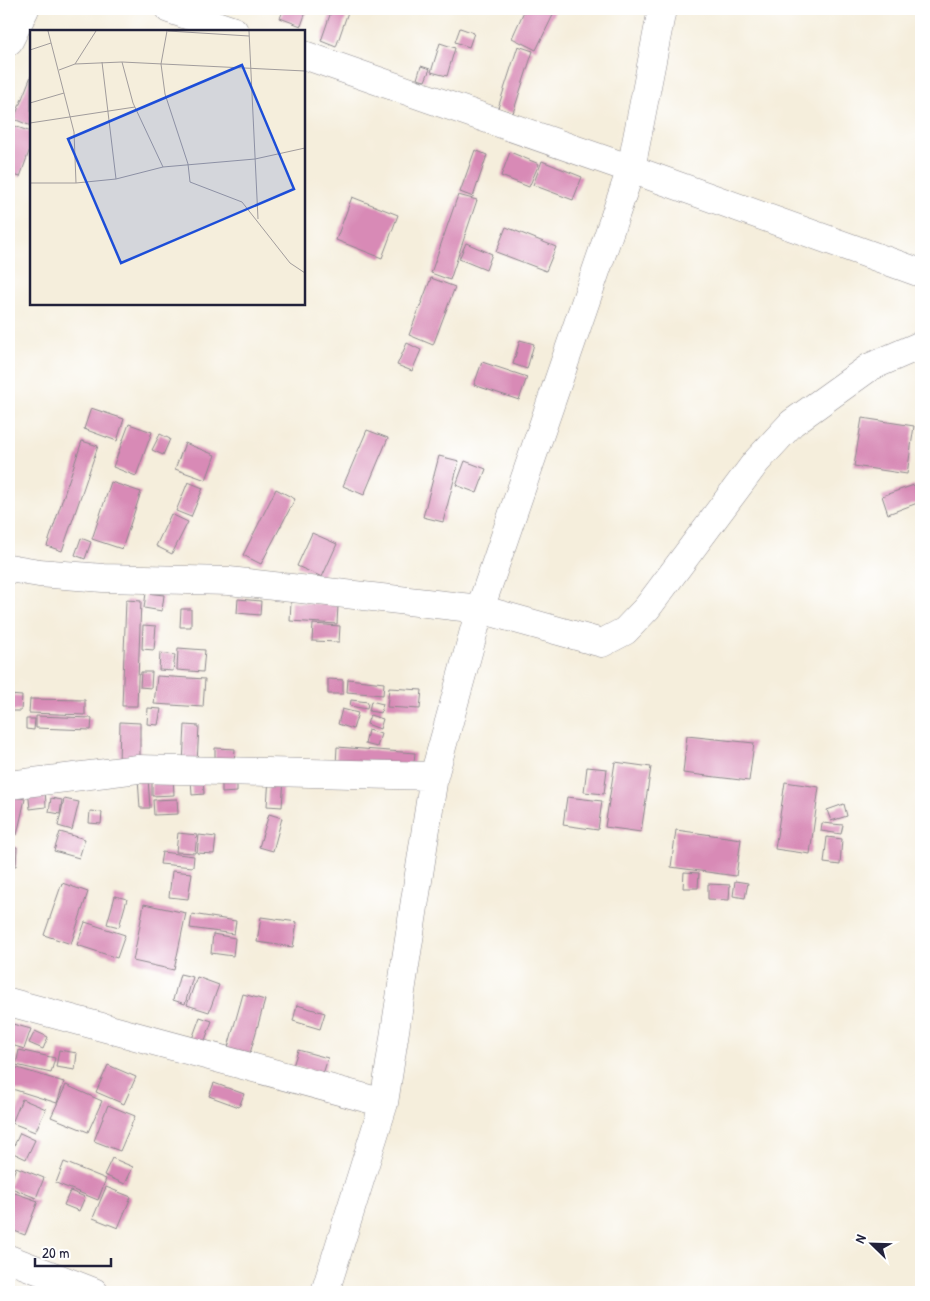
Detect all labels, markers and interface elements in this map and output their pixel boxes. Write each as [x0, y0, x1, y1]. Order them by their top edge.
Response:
inset map [30, 30, 305, 305]
north arrow [848, 1218, 898, 1268]
text: N [849, 1231, 870, 1246]
scale bar [35, 1236, 111, 1268]
text: 20 m [42, 1242, 69, 1263]

